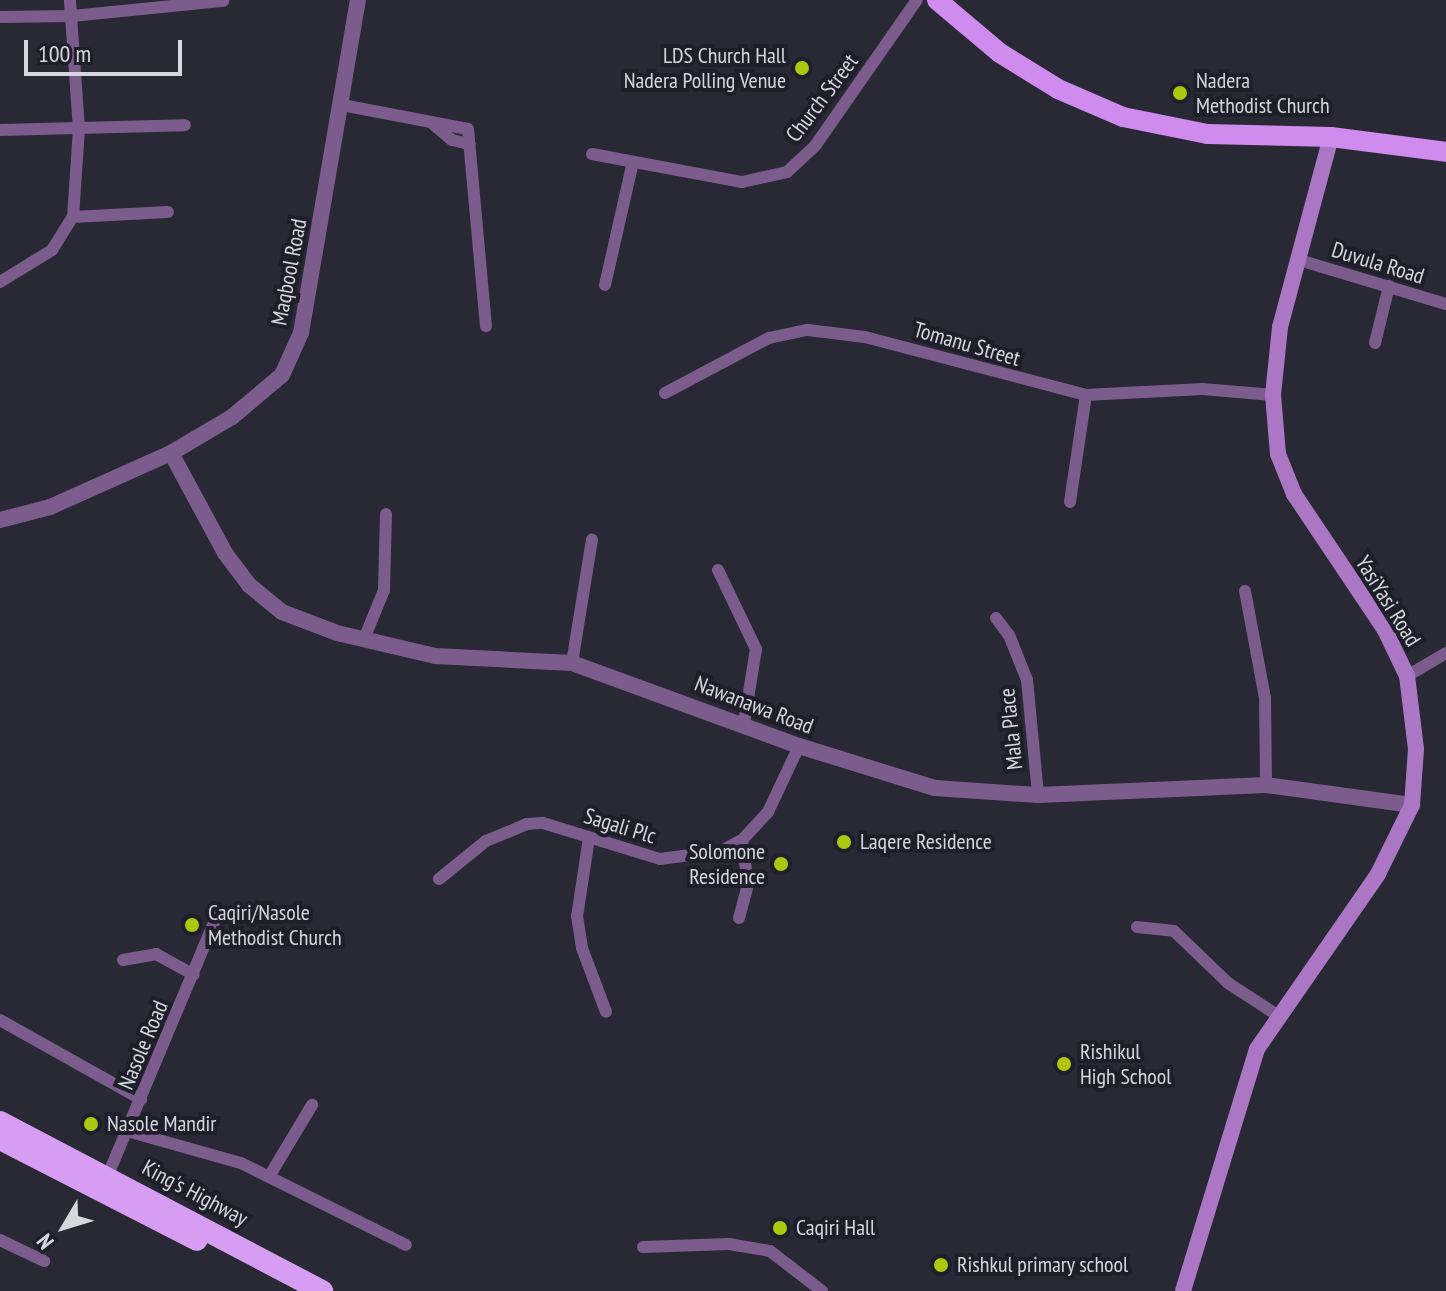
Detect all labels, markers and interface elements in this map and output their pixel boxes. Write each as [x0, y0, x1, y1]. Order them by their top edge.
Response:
scale bar [28, 24, 186, 74]
text: 100 m [38, 38, 91, 69]
place label: LDS Church Hall Nadera Polling Venue [623, 42, 786, 94]
street label: Church Street [780, 49, 864, 147]
marker: LDS Church Hall Nadera Polling Venue [793, 59, 811, 77]
place label: Nadera Methodist Church [1196, 67, 1330, 118]
marker: Nadera Methodist Church [1171, 84, 1189, 102]
street label: Maqbool Road [266, 216, 312, 328]
street label: Duvula Road [1329, 236, 1427, 290]
street label: Tomanu Street [911, 316, 1023, 372]
street label: YasiYasi Road [1350, 551, 1426, 651]
street label: Nawanawa Road [691, 670, 817, 740]
street label: Mala Place [994, 687, 1028, 771]
street label: Sagali Plc [581, 803, 659, 849]
place label: Laqere Residence [860, 829, 992, 855]
marker: Laqere Residence [835, 833, 853, 851]
place label: Solomone Residence [689, 838, 765, 890]
marker: Solomone Residence [772, 855, 790, 873]
place label: Caqiri/Nasole Methodist Church [208, 899, 342, 950]
marker: Caqiri/Nasole Methodist Church [183, 916, 201, 934]
street label: Nasole Road [112, 997, 174, 1093]
place label: Rishikul High School [1080, 1038, 1171, 1090]
marker: Rishikul High School [1055, 1055, 1073, 1073]
place label: Nasole Mandir [107, 1111, 216, 1137]
marker: Nasole Mandir [82, 1115, 100, 1133]
street label: King's Highway [138, 1154, 252, 1232]
north arrow [24, 1187, 104, 1267]
place label: Caqiri Hall [796, 1215, 875, 1241]
marker: Caqiri Hall [771, 1219, 789, 1237]
text: N [30, 1228, 60, 1255]
place label: Rishkul primary school [957, 1252, 1129, 1278]
marker: Rishkul primary school [932, 1256, 950, 1274]

